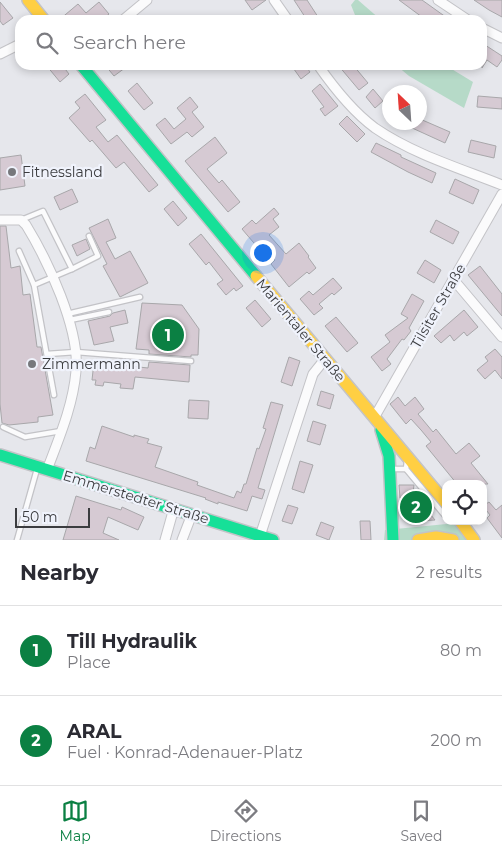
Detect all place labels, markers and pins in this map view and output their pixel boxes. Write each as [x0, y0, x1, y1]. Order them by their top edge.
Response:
place label: Fitnessland [22, 163, 103, 181]
marker: Fitnessland [6, 166, 18, 178]
pin: 1 [152, 316, 184, 354]
place label: Zimmermann [42, 355, 141, 373]
marker: Zimmermann [26, 358, 38, 370]
pin: 2 [400, 488, 432, 526]

